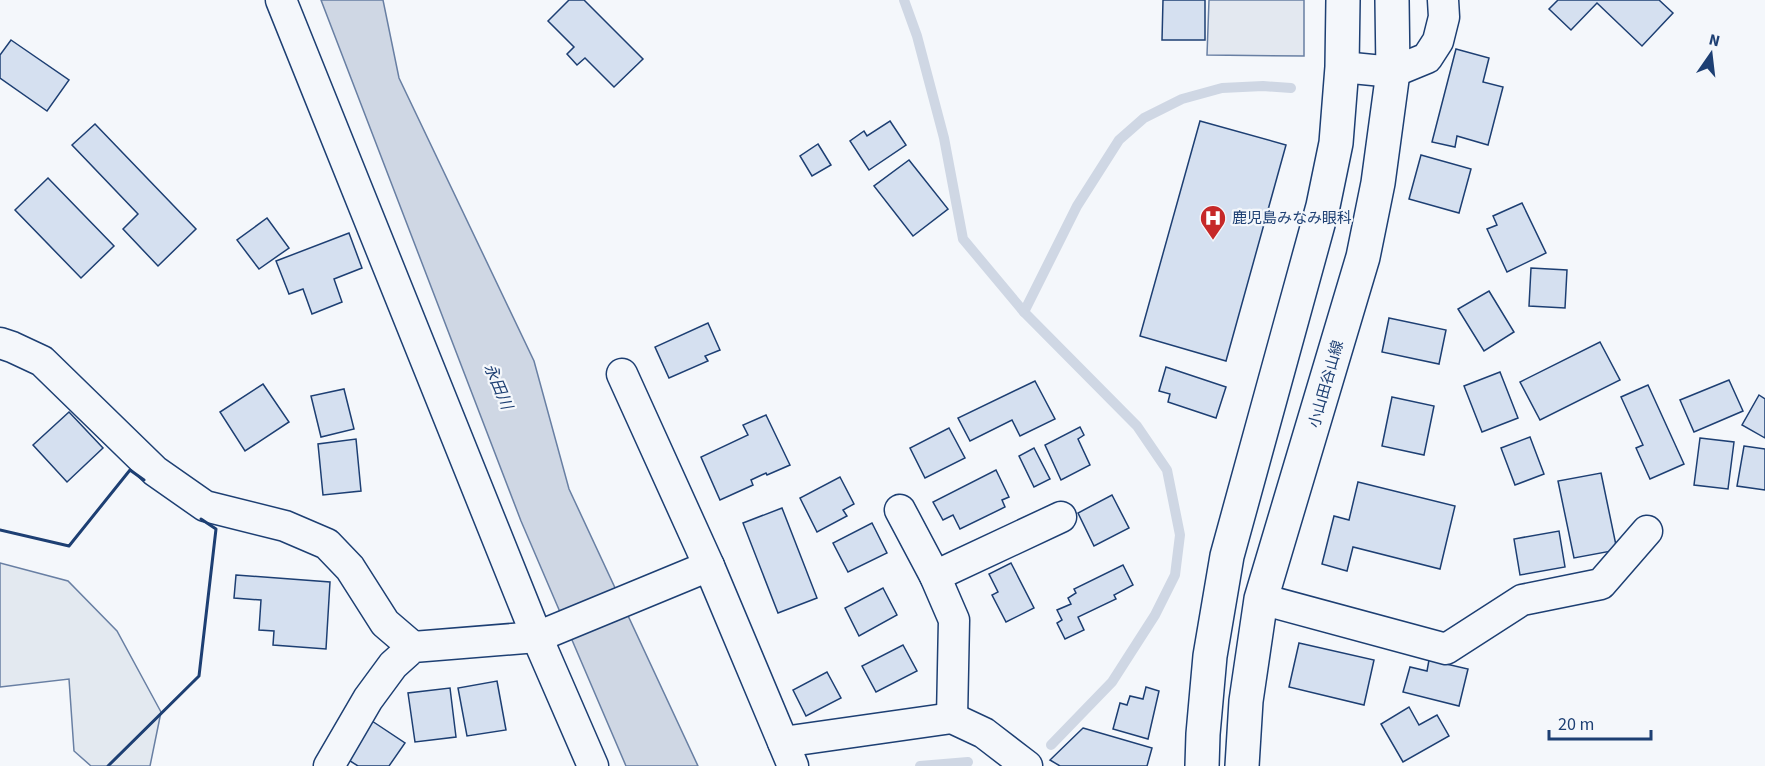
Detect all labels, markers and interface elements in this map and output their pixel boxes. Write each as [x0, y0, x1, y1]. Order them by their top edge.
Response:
north arrow [1681, 24, 1741, 84]
text: N [1707, 28, 1722, 52]
hospital icon: 鹿児島みなみ眼科 [1198, 203, 1228, 241]
place label: 鹿児島みなみ眼科 [1232, 208, 1352, 229]
street label: 小山田谷山線 [1304, 338, 1349, 430]
water label: 永田川 [479, 360, 518, 415]
scale bar [1549, 703, 1651, 741]
text: 20 m [1558, 712, 1594, 737]

